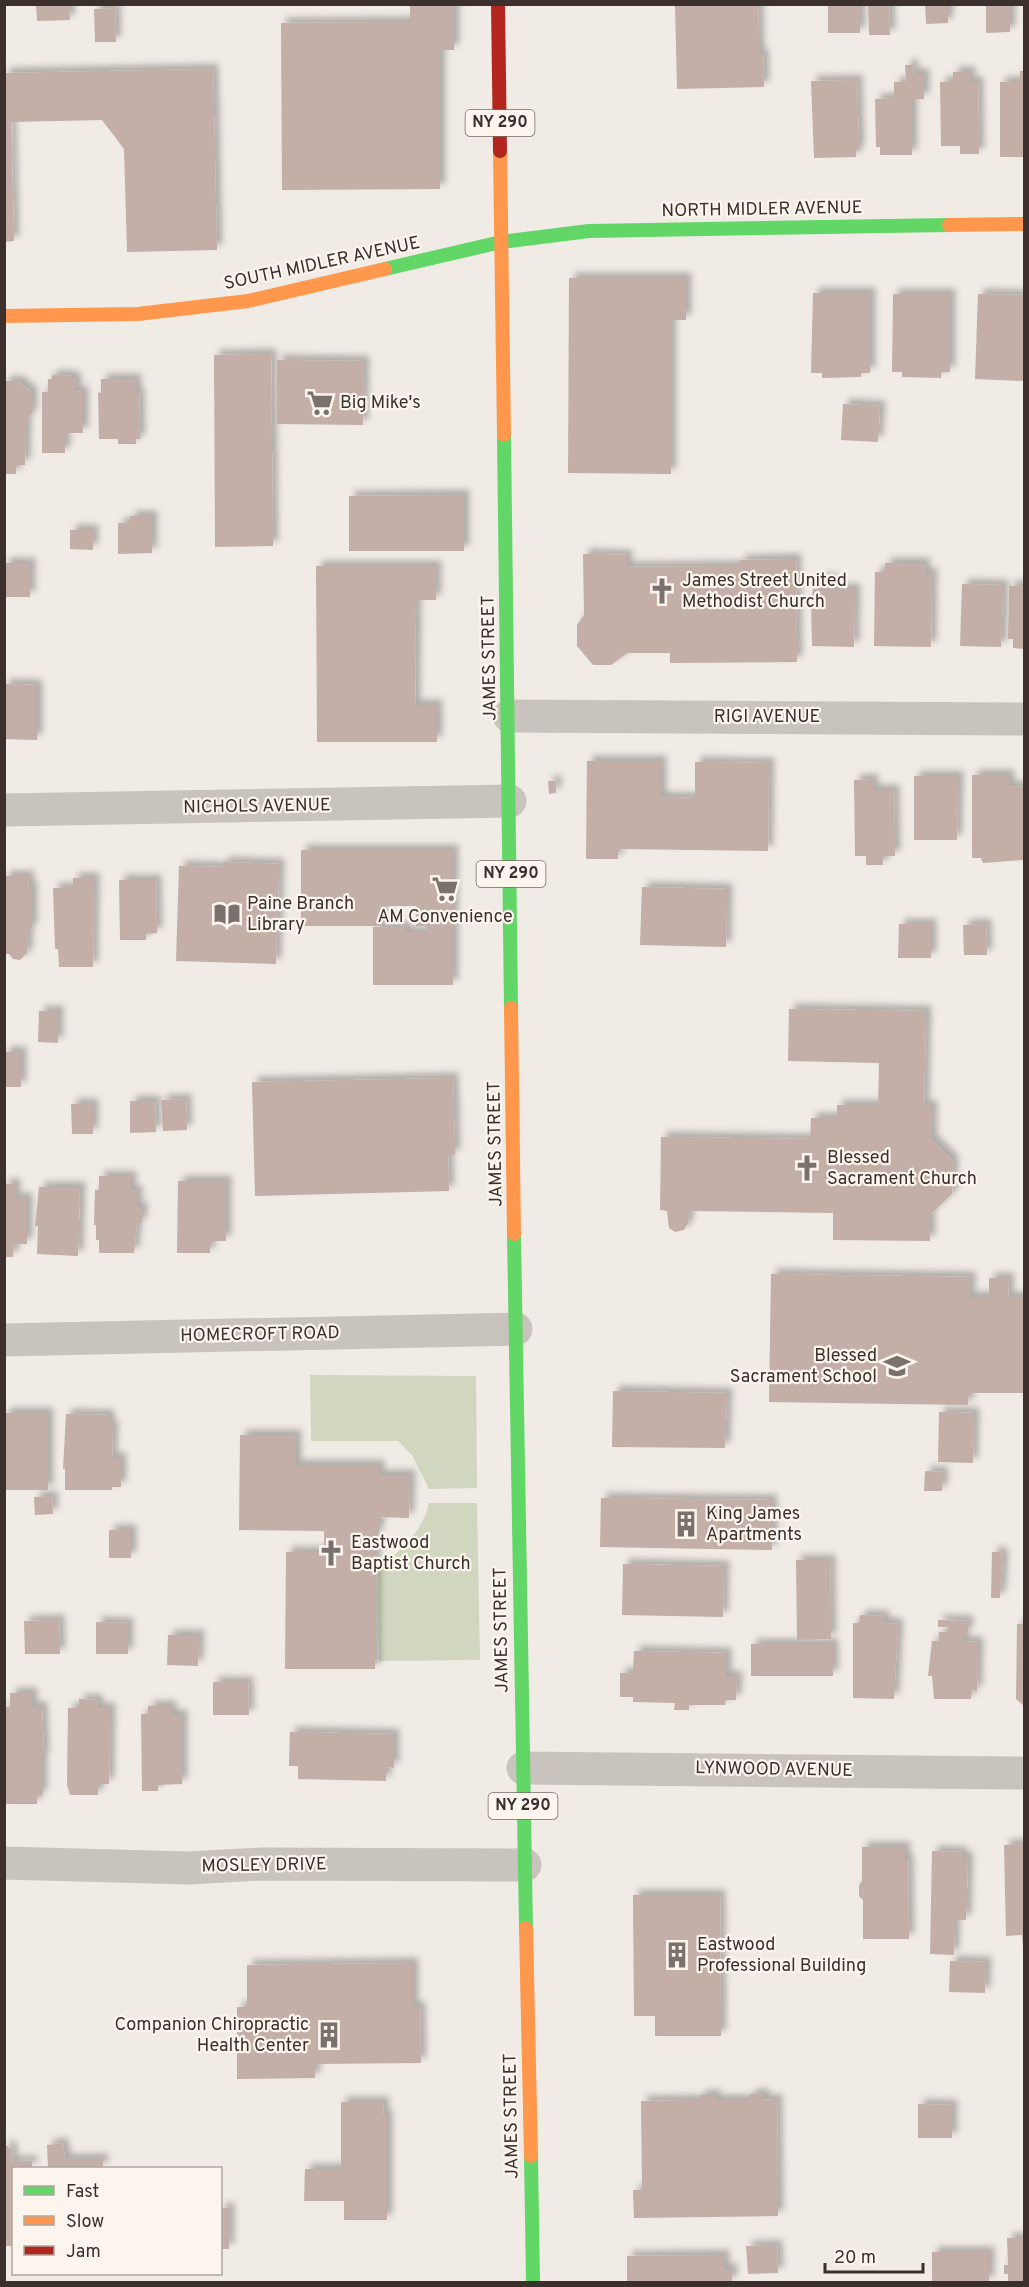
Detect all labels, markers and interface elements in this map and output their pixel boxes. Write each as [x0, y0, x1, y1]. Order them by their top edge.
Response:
road number: NY 290 [466, 110, 534, 136]
street label: NORTH MIDLER AVENUE [661, 197, 863, 223]
street label: SOUTH MIDLER AVENUE [222, 232, 422, 296]
supermarket icon: Big Mike's [305, 388, 335, 418]
place label: Big Mike's [340, 392, 421, 415]
place label: James Street United Methodist Church [682, 570, 847, 614]
church icon: James Street United Methodist Church [647, 576, 677, 606]
street label: JAMES STREET [477, 595, 503, 721]
street label: RIGI AVENUE [714, 706, 820, 729]
street label: NICHOLS AVENUE [183, 794, 331, 820]
road number: NY 290 [476, 861, 546, 887]
supermarket icon: AM Convenience [430, 874, 460, 904]
place label: Paine Branch Library [247, 893, 354, 937]
library icon: Paine Branch Library [212, 899, 242, 929]
place label: AM Convenience [377, 906, 513, 929]
street label: JAMES STREET [483, 1081, 509, 1207]
place label: Blessed Sacrament Church [827, 1147, 977, 1191]
church icon: Blessed Sacrament Church [792, 1153, 822, 1183]
street label: HOMECROFT ROAD [180, 1322, 340, 1348]
place label: Blessed Sacrament School [730, 1345, 877, 1389]
school or university icon: Blessed Sacrament School [882, 1351, 912, 1381]
place label: King James Apartments [706, 1503, 802, 1547]
building icon: King James Apartments [671, 1509, 701, 1539]
place label: Eastwood Baptist Church [351, 1532, 471, 1576]
church icon: Eastwood Baptist Church [316, 1538, 346, 1568]
street label: JAMES STREET [489, 1567, 515, 1693]
street label: LYNWOOD AVENUE [695, 1757, 853, 1783]
road number: NY 290 [488, 1793, 558, 1819]
street label: MOSLEY DRIVE [201, 1853, 327, 1879]
place label: Eastwood Professional Building [697, 1934, 866, 1978]
building icon: Eastwood Professional Building [662, 1940, 692, 1970]
place label: Companion Chiropractic Health Center [115, 2014, 309, 2058]
building icon: Companion Chiropractic Health Center [314, 2020, 344, 2050]
street label: JAMES STREET [499, 2053, 525, 2179]
legend [12, 2167, 222, 2275]
text: Fast [66, 2181, 99, 2204]
text: Slow [66, 2211, 104, 2234]
scale bar [825, 2236, 922, 2274]
text: Jam [66, 2241, 101, 2264]
text: 20 m [834, 2247, 876, 2270]

